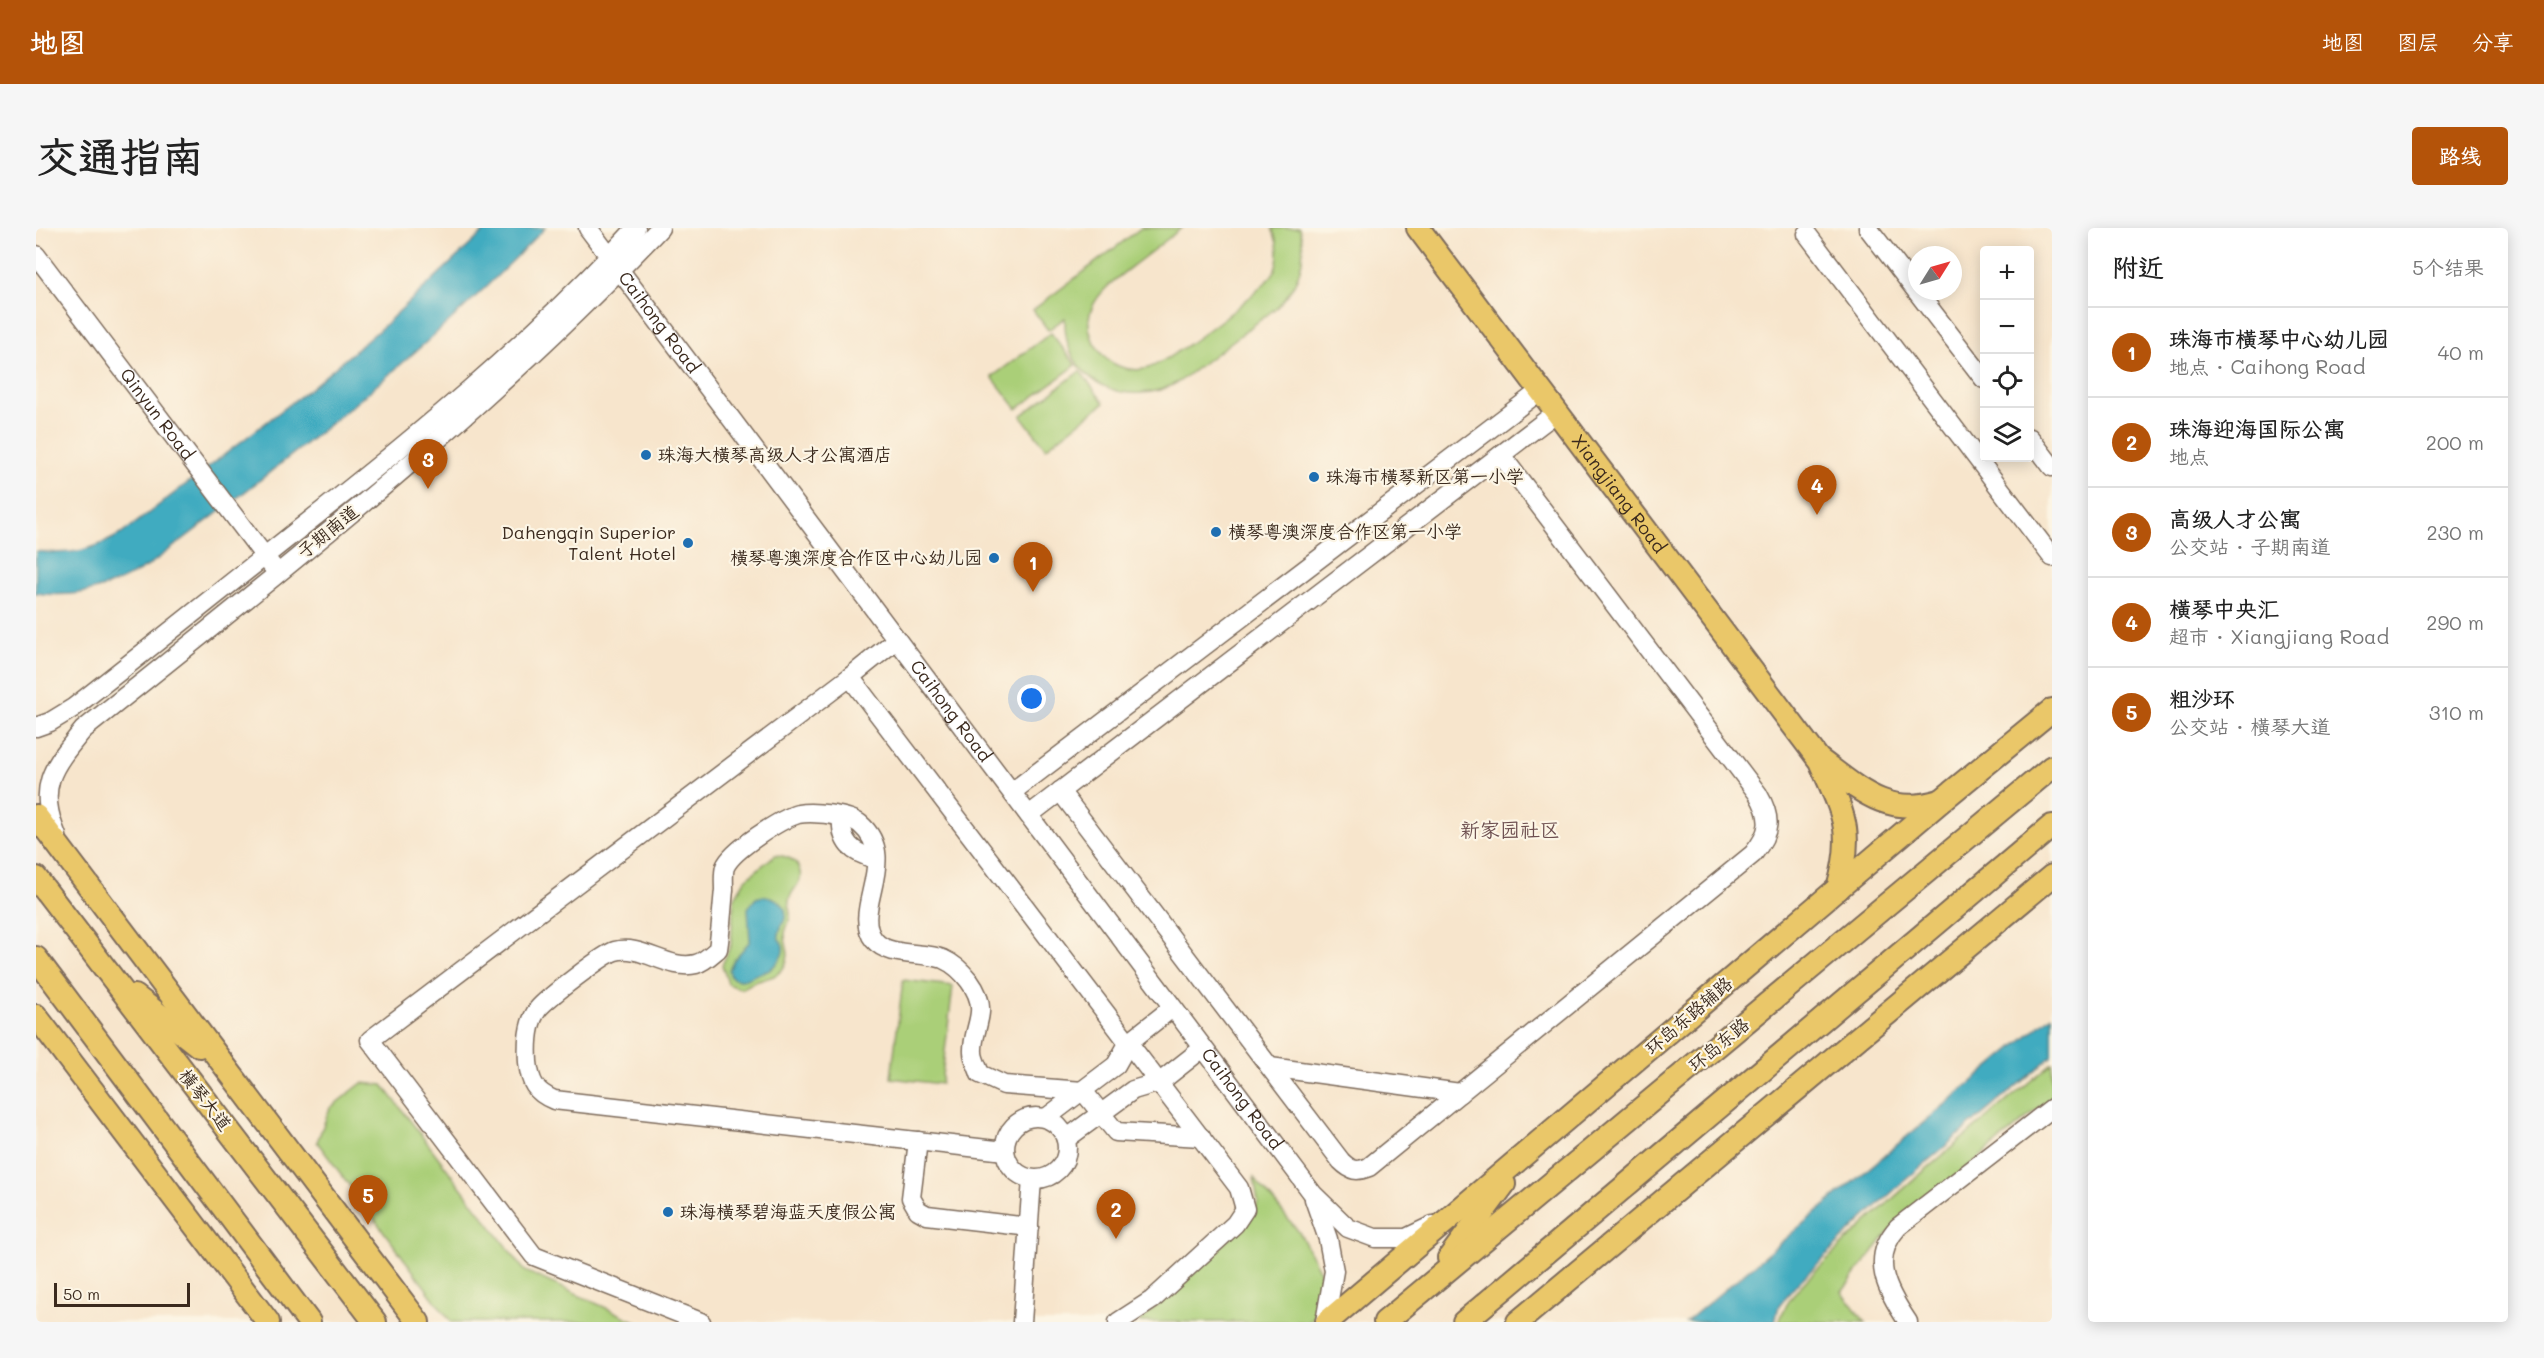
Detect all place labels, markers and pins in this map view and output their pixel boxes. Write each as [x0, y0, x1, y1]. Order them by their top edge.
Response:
pin: 3 [408, 440, 448, 489]
place label: 珠海大横琴高级人才公寓酒店 [658, 442, 892, 466]
marker: 珠海大横琴高级人才公寓酒店 [639, 448, 653, 462]
place label: 珠海市横琴新区第一小学 [1326, 464, 1524, 488]
pin: 4 [1798, 466, 1836, 515]
marker: 珠海市横琴新区第一小学 [1307, 470, 1321, 484]
place label: 横琴粤澳深度合作区第一小学 [1228, 519, 1462, 543]
place label: Dahengqin Superior Talent Hotel [501, 520, 676, 565]
marker: 横琴粤澳深度合作区第一小学 [1209, 525, 1223, 539]
marker: Dahengqin Superior Talent Hotel [681, 536, 695, 550]
pin: 1 [1014, 542, 1052, 592]
place label: 横琴粤澳深度合作区中心幼儿园 [730, 545, 982, 569]
marker: 横琴粤澳深度合作区中心幼儿园 [987, 551, 1001, 565]
pin: 5 [348, 1176, 388, 1225]
pin: 2 [1096, 1190, 1136, 1239]
place label: 珠海横琴碧海蓝天度假公寓 [680, 1199, 896, 1223]
marker: 珠海横琴碧海蓝天度假公寓 [661, 1205, 675, 1219]

